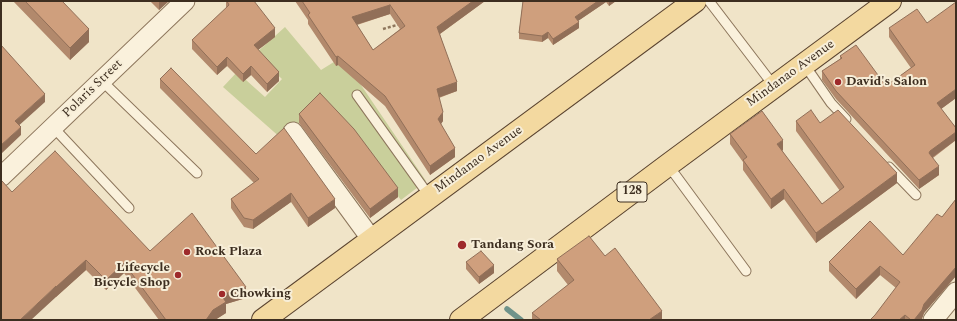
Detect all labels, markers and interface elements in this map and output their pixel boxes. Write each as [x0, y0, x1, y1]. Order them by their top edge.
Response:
street label: Mindanao Avenue [744, 37, 838, 111]
street label: Polaris Street [60, 56, 126, 122]
place label: David's Salon [846, 74, 927, 90]
marker: David's Salon [833, 77, 843, 87]
street label: Mindanao Avenue [432, 123, 526, 197]
road number: 128 [617, 182, 647, 202]
place label: Tandang Sora [471, 237, 554, 253]
marker: Tandang Sora [456, 239, 468, 251]
place label: Rock Plaza [195, 244, 262, 260]
marker: Rock Plaza [182, 247, 192, 257]
place label: Lifecycle Bicycle Shop [93, 260, 170, 291]
marker: Lifecycle Bicycle Shop [173, 270, 183, 280]
place label: Chowking [230, 286, 291, 302]
marker: Chowking [217, 289, 227, 299]

